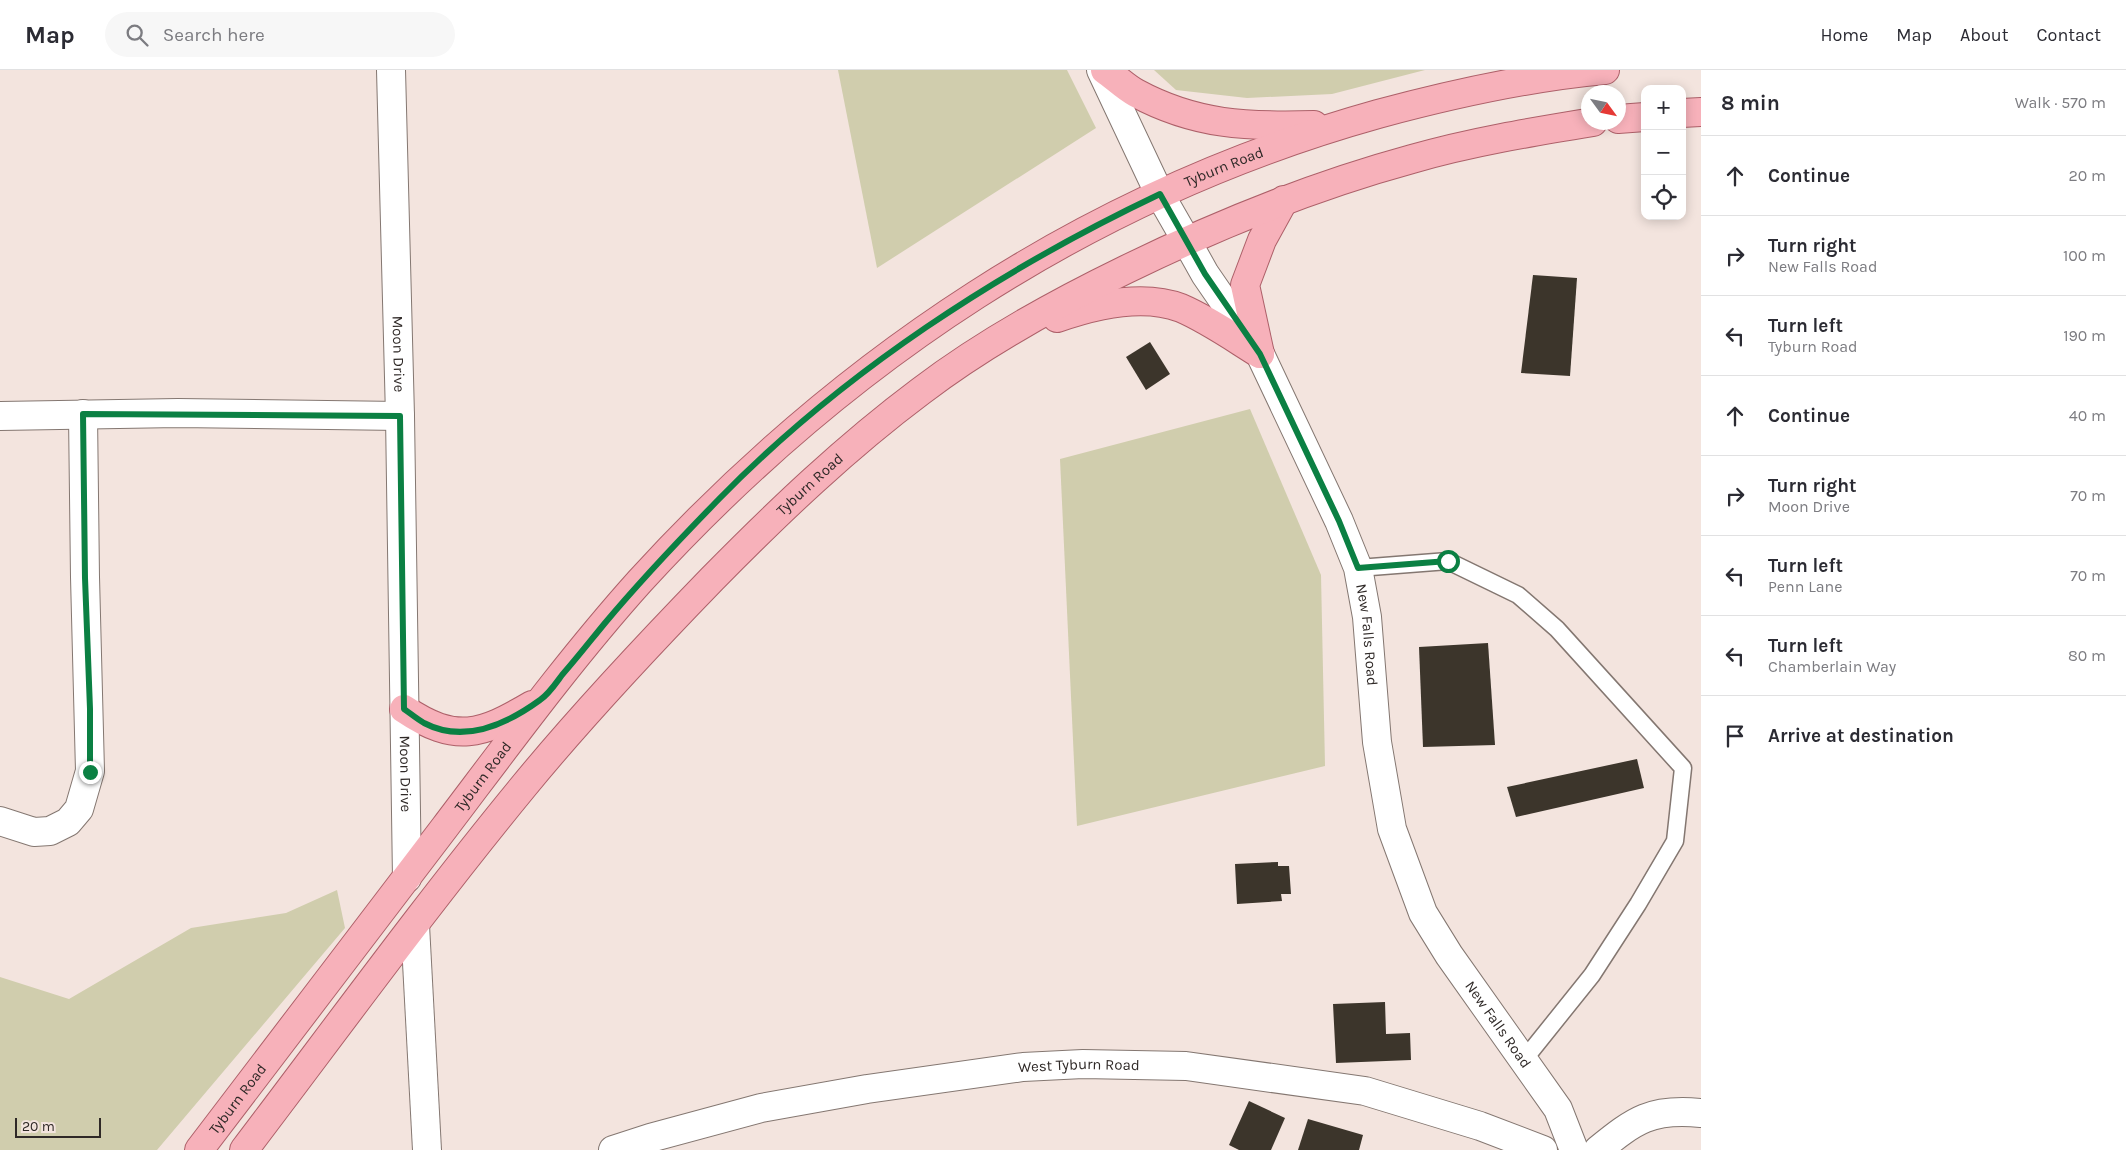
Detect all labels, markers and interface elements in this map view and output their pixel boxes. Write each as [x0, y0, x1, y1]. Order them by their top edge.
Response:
search box [105, 12, 455, 57]
text: Map [25, 21, 75, 49]
icon: search [123, 21, 151, 49]
text: Search here [163, 24, 265, 46]
text: Home [1820, 24, 1868, 46]
text: Map [1896, 24, 1932, 46]
text: About [1960, 24, 2009, 46]
text: Contact [2037, 24, 2101, 46]
north arrow [1581, 85, 1626, 130]
map controls [1641, 85, 1686, 220]
button: + [1641, 85, 1686, 130]
text: 8 min [1721, 91, 1780, 115]
text: Walk · 570 m [2015, 93, 2106, 112]
button: − [1641, 130, 1686, 175]
street label: Tyburn Road [1181, 143, 1266, 191]
icon: ahead [1721, 162, 1749, 190]
text: Continue [1768, 165, 1850, 187]
text: 20 m [2068, 166, 2106, 185]
button: locate [1641, 175, 1686, 220]
text: Turn right [1768, 235, 1857, 257]
icon: right [1721, 242, 1749, 270]
text: 100 m [2063, 246, 2106, 265]
text: New Falls Road [1768, 257, 1877, 276]
street label: Moon Drive [388, 315, 408, 393]
text: Turn left [1768, 315, 1843, 337]
icon: left [1721, 322, 1749, 350]
text: 190 m [2063, 326, 2106, 345]
text: Tyburn Road [1768, 337, 1857, 356]
icon: ahead [1721, 402, 1749, 430]
text: Continue [1768, 405, 1850, 427]
text: 40 m [2069, 406, 2106, 425]
street label: Tyburn Road [773, 449, 847, 519]
text: Turn right [1768, 475, 1857, 497]
icon: right [1721, 482, 1749, 510]
text: 70 m [2070, 486, 2106, 505]
text: Moon Drive [1768, 497, 1850, 516]
route start [1437, 550, 1460, 573]
text: Turn left [1768, 555, 1843, 577]
icon: left [1721, 562, 1749, 590]
text: 70 m [2070, 566, 2106, 585]
text: Penn Lane [1768, 577, 1842, 596]
street label: New Falls Road [1352, 582, 1381, 686]
text: Turn left [1768, 635, 1843, 657]
icon: left [1721, 642, 1749, 670]
text: 80 m [2068, 646, 2106, 665]
text: Chamberlain Way [1768, 657, 1896, 676]
icon: arrive [1721, 722, 1749, 750]
text: Arrive at destination [1768, 725, 1954, 747]
street label: Moon Drive [396, 735, 415, 812]
street label: Tyburn Road [450, 738, 515, 816]
route end [79, 761, 102, 784]
street label: New Falls Road [1461, 977, 1535, 1072]
street label: West Tyburn Road [1018, 1055, 1140, 1076]
street label: Tyburn Road [205, 1060, 270, 1138]
scale bar [15, 1115, 101, 1138]
text: 20 m [22, 1118, 55, 1135]

